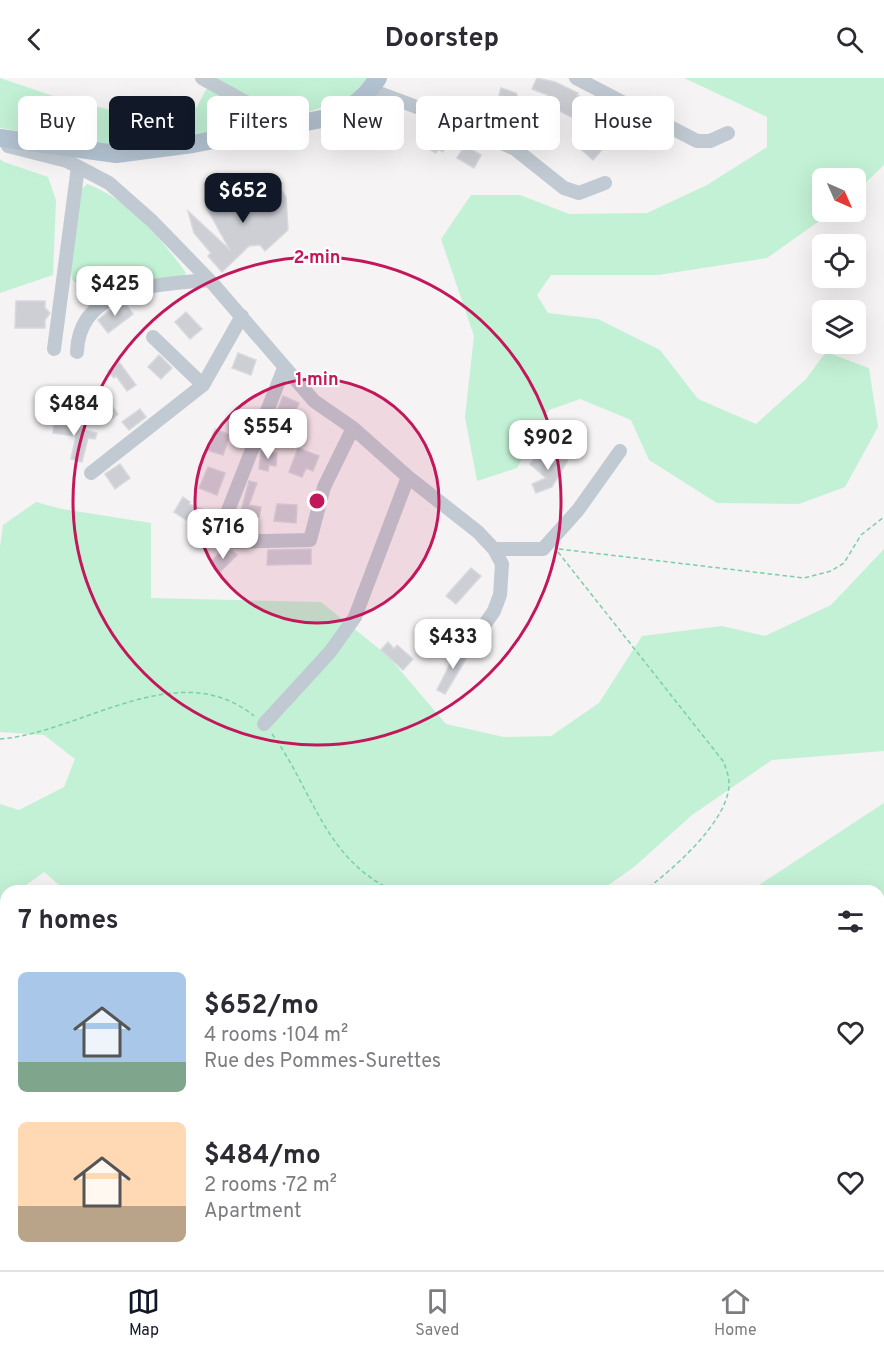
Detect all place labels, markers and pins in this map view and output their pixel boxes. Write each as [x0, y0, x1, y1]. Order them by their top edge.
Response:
pin: $652 [207, 173, 279, 224]
pin: $425 [79, 266, 151, 317]
pin: $484 [38, 386, 110, 437]
pin: $554 [232, 409, 304, 460]
pin: $902 [512, 420, 584, 471]
centre of rings [307, 491, 327, 511]
pin: $716 [187, 509, 259, 560]
pin: $433 [417, 619, 489, 670]

